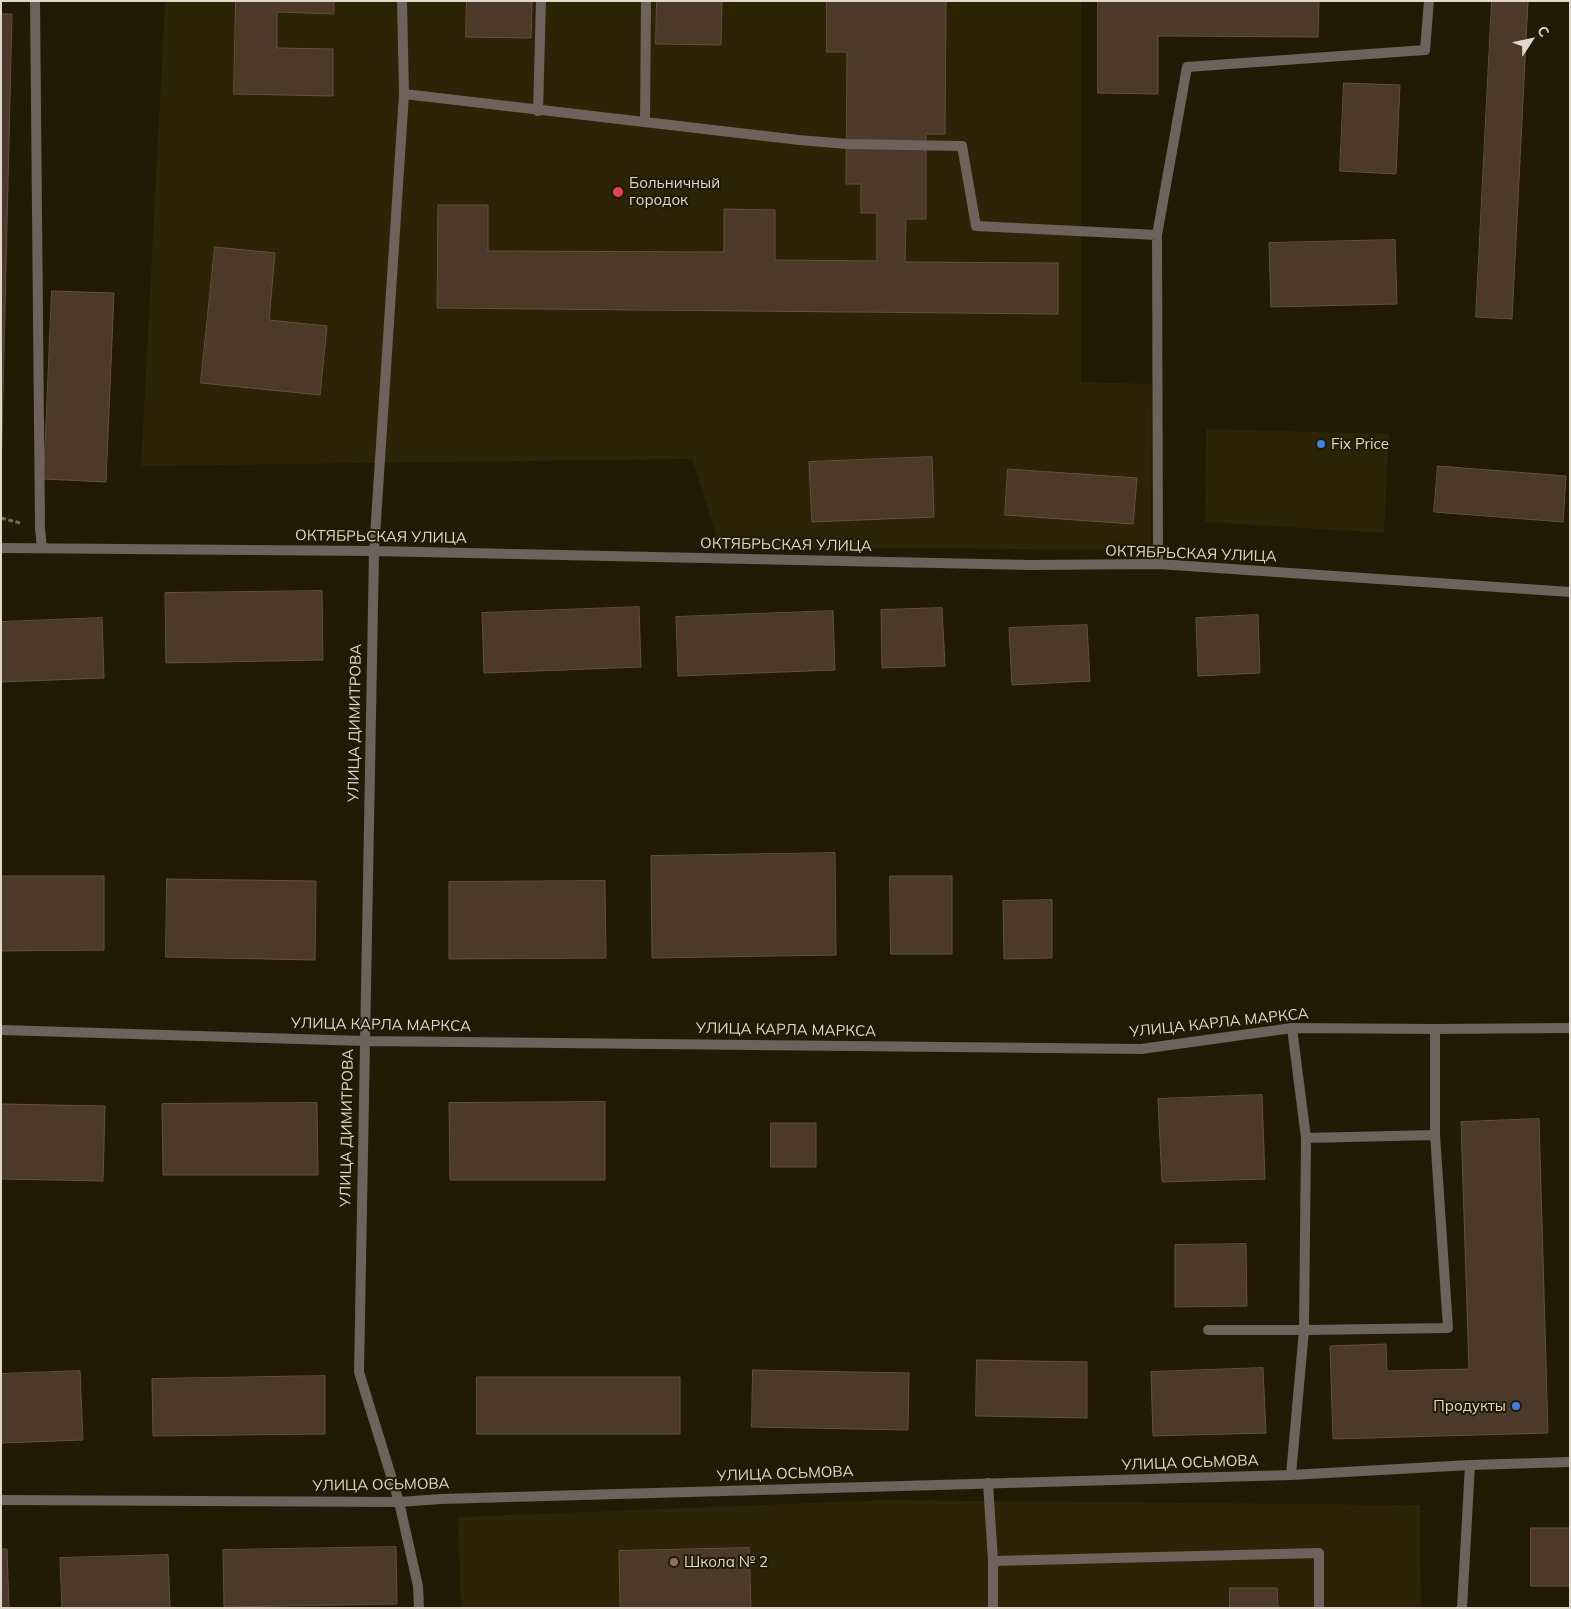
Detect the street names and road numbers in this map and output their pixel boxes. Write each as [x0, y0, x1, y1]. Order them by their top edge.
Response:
street label: ОКТЯБРЬСКАЯ УЛИЦА [295, 527, 467, 547]
street label: ОКТЯБРЬСКАЯ УЛИЦА [700, 535, 872, 555]
street label: ОКТЯБРЬСКАЯ УЛИЦА [1105, 542, 1277, 566]
street label: УЛИЦА ДИМИТРОВА [345, 644, 365, 802]
street label: УЛИЦА КАРЛА МАРКСА [1128, 1005, 1310, 1041]
street label: УЛИЦА КАРЛА МАРКСА [291, 1014, 471, 1036]
street label: УЛИЦА КАРЛА МАРКСА [696, 1019, 876, 1041]
street label: УЛИЦА ДИМИТРОВА [337, 1049, 357, 1207]
street label: УЛИЦА ОСЬМОВА [1121, 1452, 1259, 1474]
street label: УЛИЦА ОСЬМОВА [716, 1463, 854, 1485]
street label: УЛИЦА ОСЬМОВА [312, 1475, 450, 1495]

